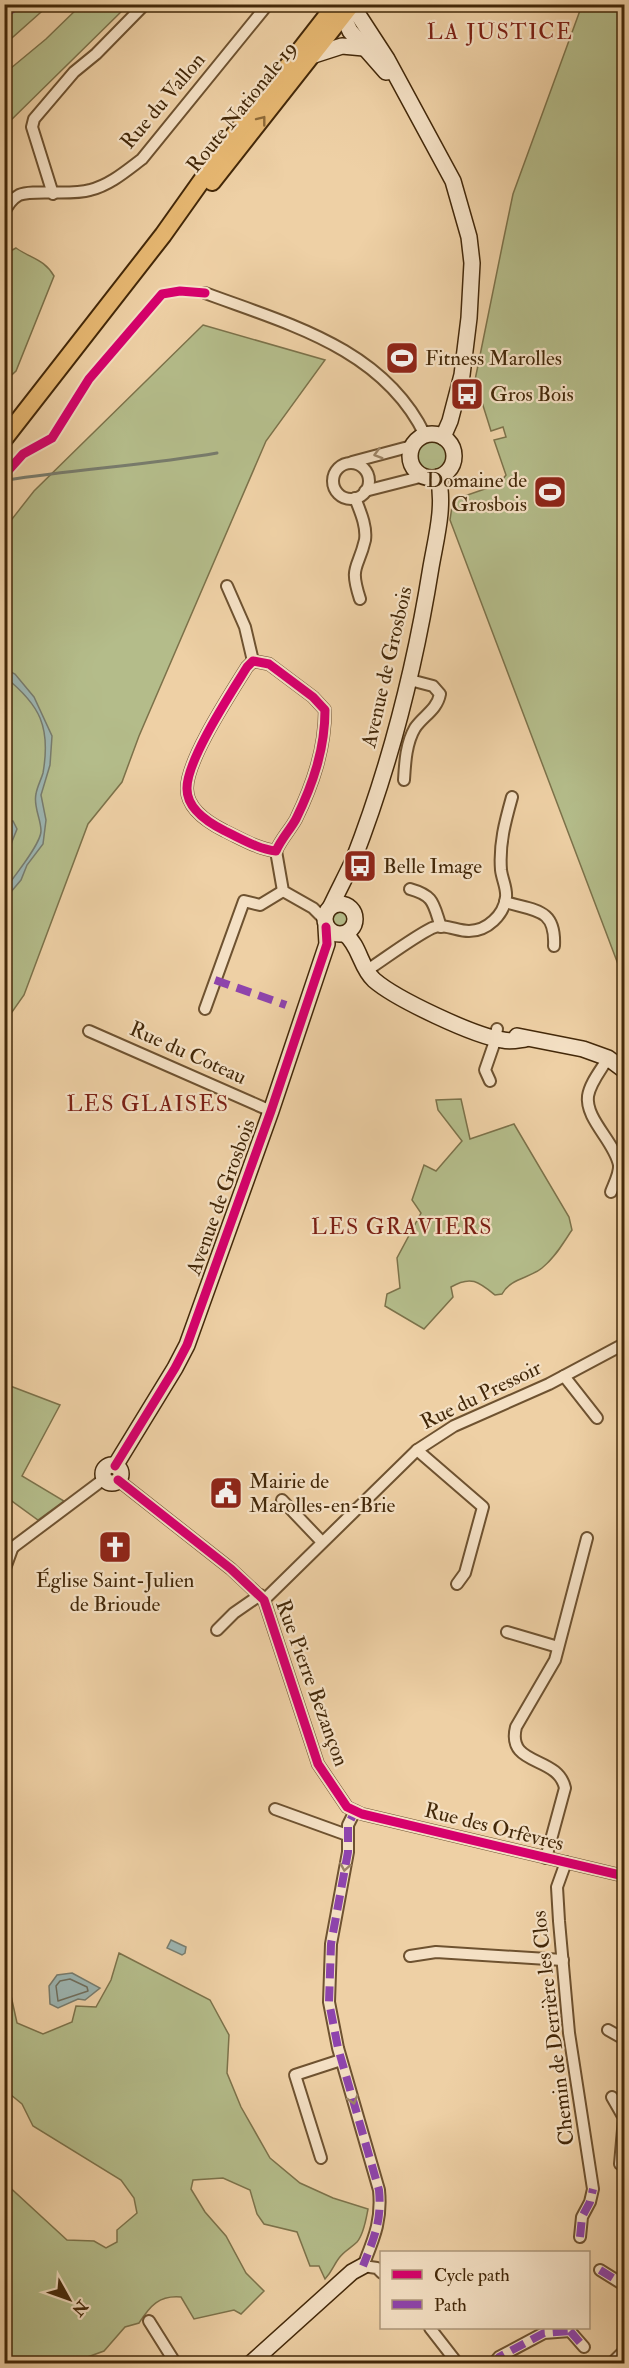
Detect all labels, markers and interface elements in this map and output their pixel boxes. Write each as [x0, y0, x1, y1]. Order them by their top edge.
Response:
district label: LA JUSTICE [427, 18, 573, 46]
street label: Route Nationale 19 [181, 36, 303, 178]
street label: Rue du Vallon [115, 47, 211, 155]
one-way arrow [254, 116, 265, 127]
sports icon: Fitness Marolles [384, 340, 420, 376]
place label: Fitness Marolles [425, 345, 562, 372]
bus stop icon: Gros Bois [449, 376, 485, 412]
place label: Gros Bois [490, 381, 574, 408]
one-way arrow [373, 447, 384, 459]
place label: Domaine de Grosbois [426, 467, 527, 518]
sports icon: Domaine de Grosbois [532, 474, 568, 510]
street label: Avenue de Grosbois [355, 584, 419, 751]
bus stop icon: Belle Image [342, 848, 378, 884]
place label: Belle Image [383, 853, 482, 880]
street label: Rue du Coteau [125, 1015, 251, 1091]
district label: LES GLAISES [66, 1090, 230, 1118]
street label: Avenue de Grosbois [180, 1115, 262, 1280]
district label: LES GRAVIERS [311, 1213, 493, 1241]
street label: Rue du Pressoir [416, 1354, 546, 1436]
place label: Mairie de Marolles-en-Brie [249, 1468, 396, 1519]
public building icon: Mairie de Marolles-en-Brie [208, 1475, 244, 1511]
church icon: Église Saint-Julien de Brioude [97, 1529, 133, 1565]
place label: Église Saint-Julien de Brioude [36, 1567, 194, 1618]
street label: Rue Pierre Bezançon [269, 1596, 355, 1770]
street label: Rue des Orfèvres [421, 1797, 567, 1857]
one-way arrow [340, 1863, 352, 1872]
street label: Chemin de Derrière les Clos [525, 1909, 581, 2147]
one-way arrow [346, 2094, 358, 2105]
legend [380, 2251, 590, 2329]
text: Cycle path [434, 2264, 510, 2287]
north arrow [39, 2269, 99, 2329]
text: Path [434, 2294, 467, 2317]
text: N [67, 2295, 93, 2320]

